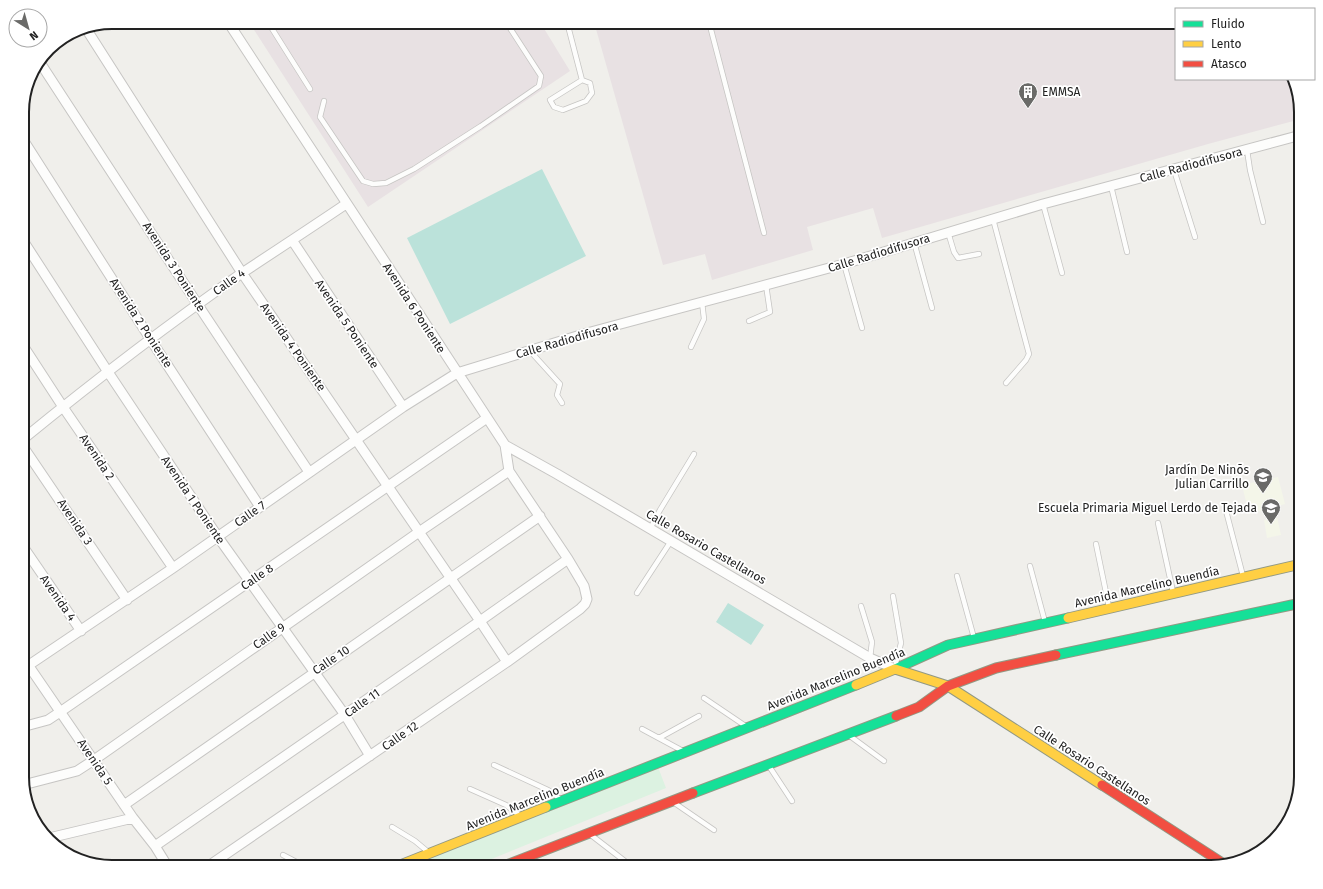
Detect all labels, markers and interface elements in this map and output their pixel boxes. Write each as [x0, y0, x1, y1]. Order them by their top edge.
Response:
north arrow [8, 8, 48, 48]
legend [1175, 8, 1315, 80]
text: Fluido [1211, 17, 1245, 31]
text: N [27, 28, 41, 43]
text: Lento [1211, 37, 1241, 51]
text: Atasco [1211, 57, 1247, 71]
building icon: EMMSA [1017, 81, 1039, 109]
place label: EMMSA [1042, 85, 1080, 99]
street label: Calle Radiodifusora [1138, 145, 1244, 185]
street label: Avenida 3 Poniente [140, 220, 208, 314]
street label: Calle Radiodifusora [826, 231, 932, 275]
street label: Avenida 6 Poniente [380, 260, 448, 356]
street label: Calle 4 [210, 266, 248, 298]
street label: Avenida 2 Poniente [107, 276, 175, 370]
street label: Avenida 5 Poniente [312, 277, 382, 371]
street label: Avenida 4 Poniente [257, 300, 329, 394]
street label: Calle Radiodifusora [514, 319, 620, 361]
street label: Avenida 2 [77, 431, 118, 483]
street label: Avenida 1 Poniente [158, 453, 228, 547]
place label: Jardín De Ninõs Julian Carrillo [1165, 463, 1249, 491]
school or university icon: Jardín De Ninõs Julian Carrillo [1252, 466, 1274, 494]
street label: Avenida 3 [55, 496, 96, 548]
school or university icon: Escuela Primaria Miguel Lerdo de Tejada [1260, 497, 1282, 525]
street label: Calle 7 [232, 498, 268, 530]
place label: Escuela Primaria Miguel Lerdo de Tejada [1038, 501, 1257, 515]
street label: Calle Rosario Castellanos [643, 507, 769, 587]
street label: Calle 8 [238, 561, 276, 593]
street label: Avenida Marcelino Buendía [1073, 564, 1221, 610]
street label: Avenida 4 [37, 572, 79, 624]
street label: Calle 9 [250, 620, 288, 652]
street label: Calle 10 [310, 642, 352, 677]
street label: Avenida Marcelino Buendía [765, 645, 907, 713]
street label: Calle 11 [342, 686, 382, 720]
street label: Calle 12 [379, 719, 421, 753]
street label: Calle Rosario Castellanos [1031, 722, 1153, 808]
street label: Avenida 5 [74, 736, 116, 788]
street label: Avenida Marcelino Buendía [464, 765, 606, 833]

